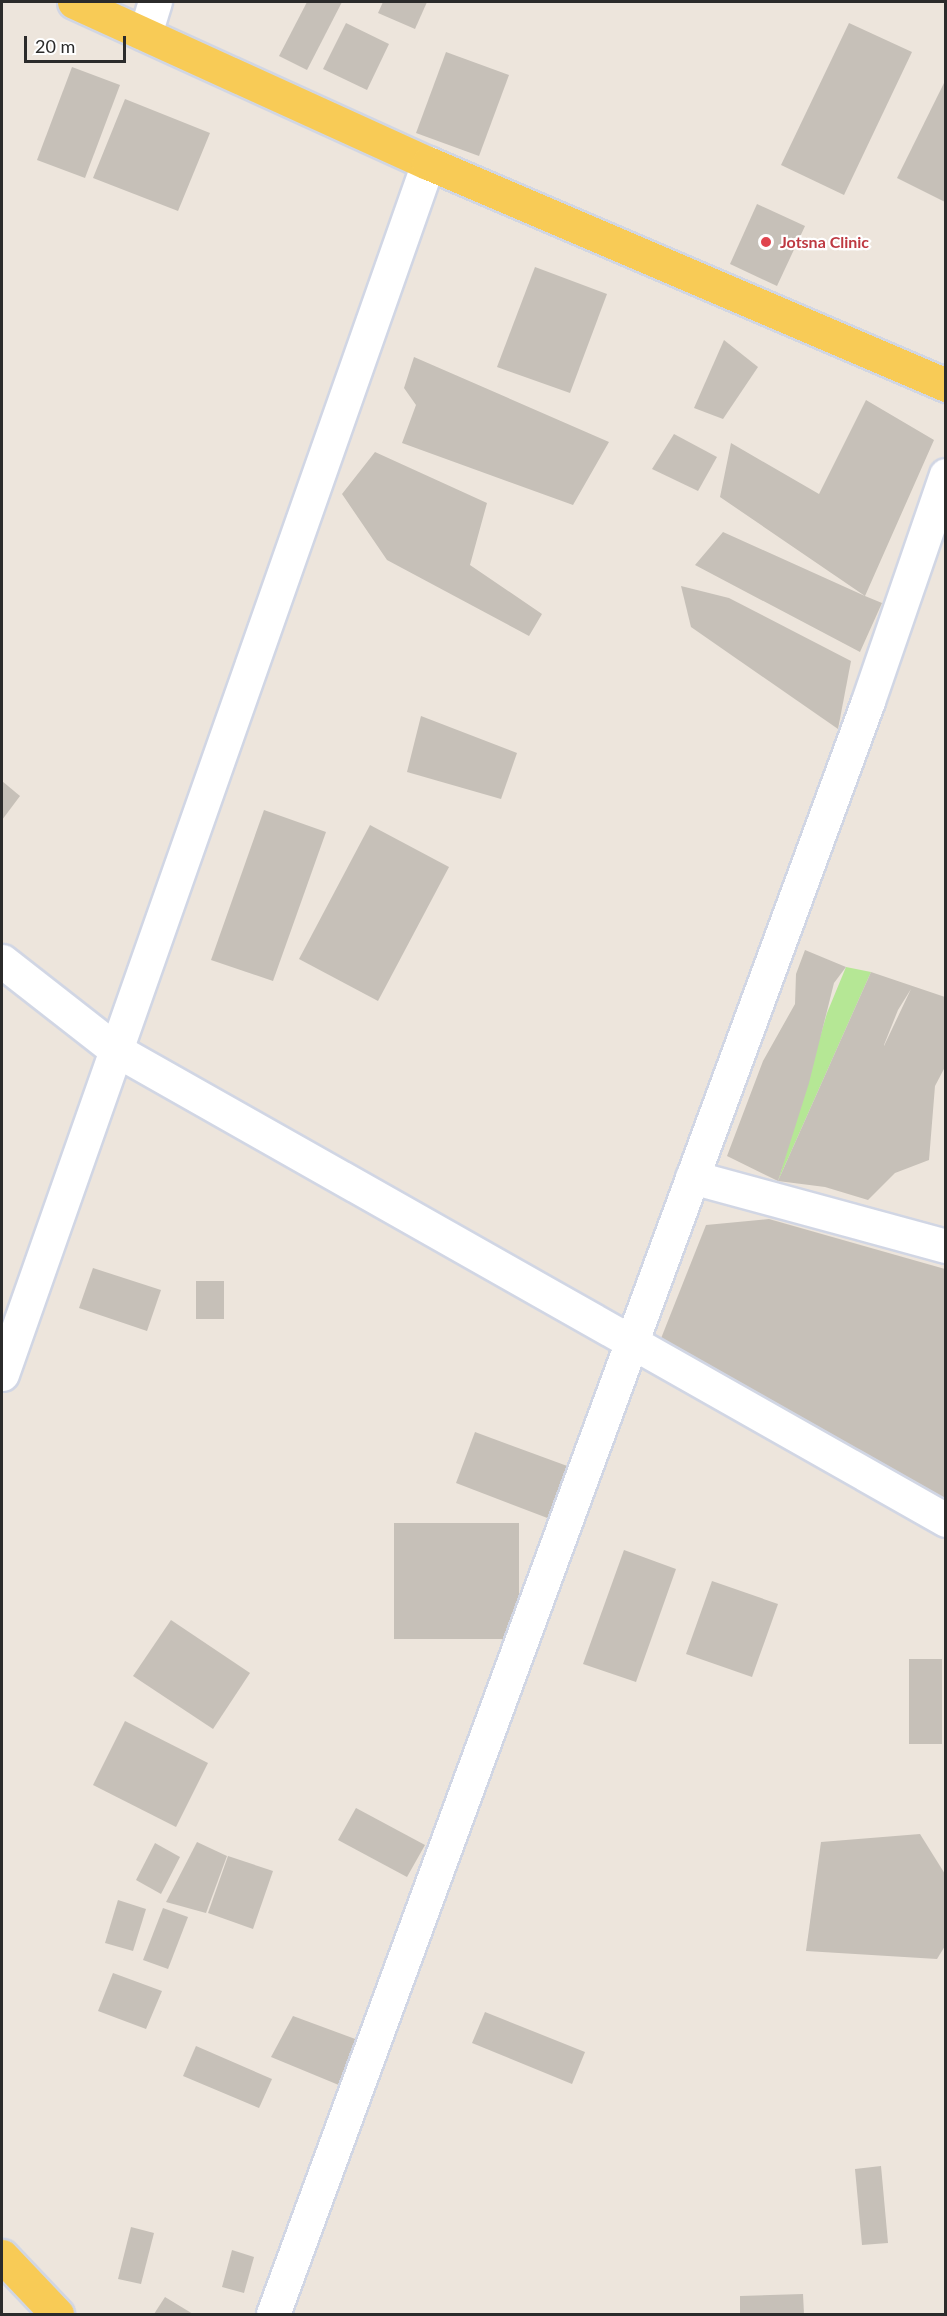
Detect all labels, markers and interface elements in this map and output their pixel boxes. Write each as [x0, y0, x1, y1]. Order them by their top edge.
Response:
scale bar [27, 24, 129, 62]
text: 20 m [35, 35, 75, 57]
place label: Jotsna Clinic [780, 232, 869, 252]
marker: Jotsna Clinic [757, 233, 775, 251]

